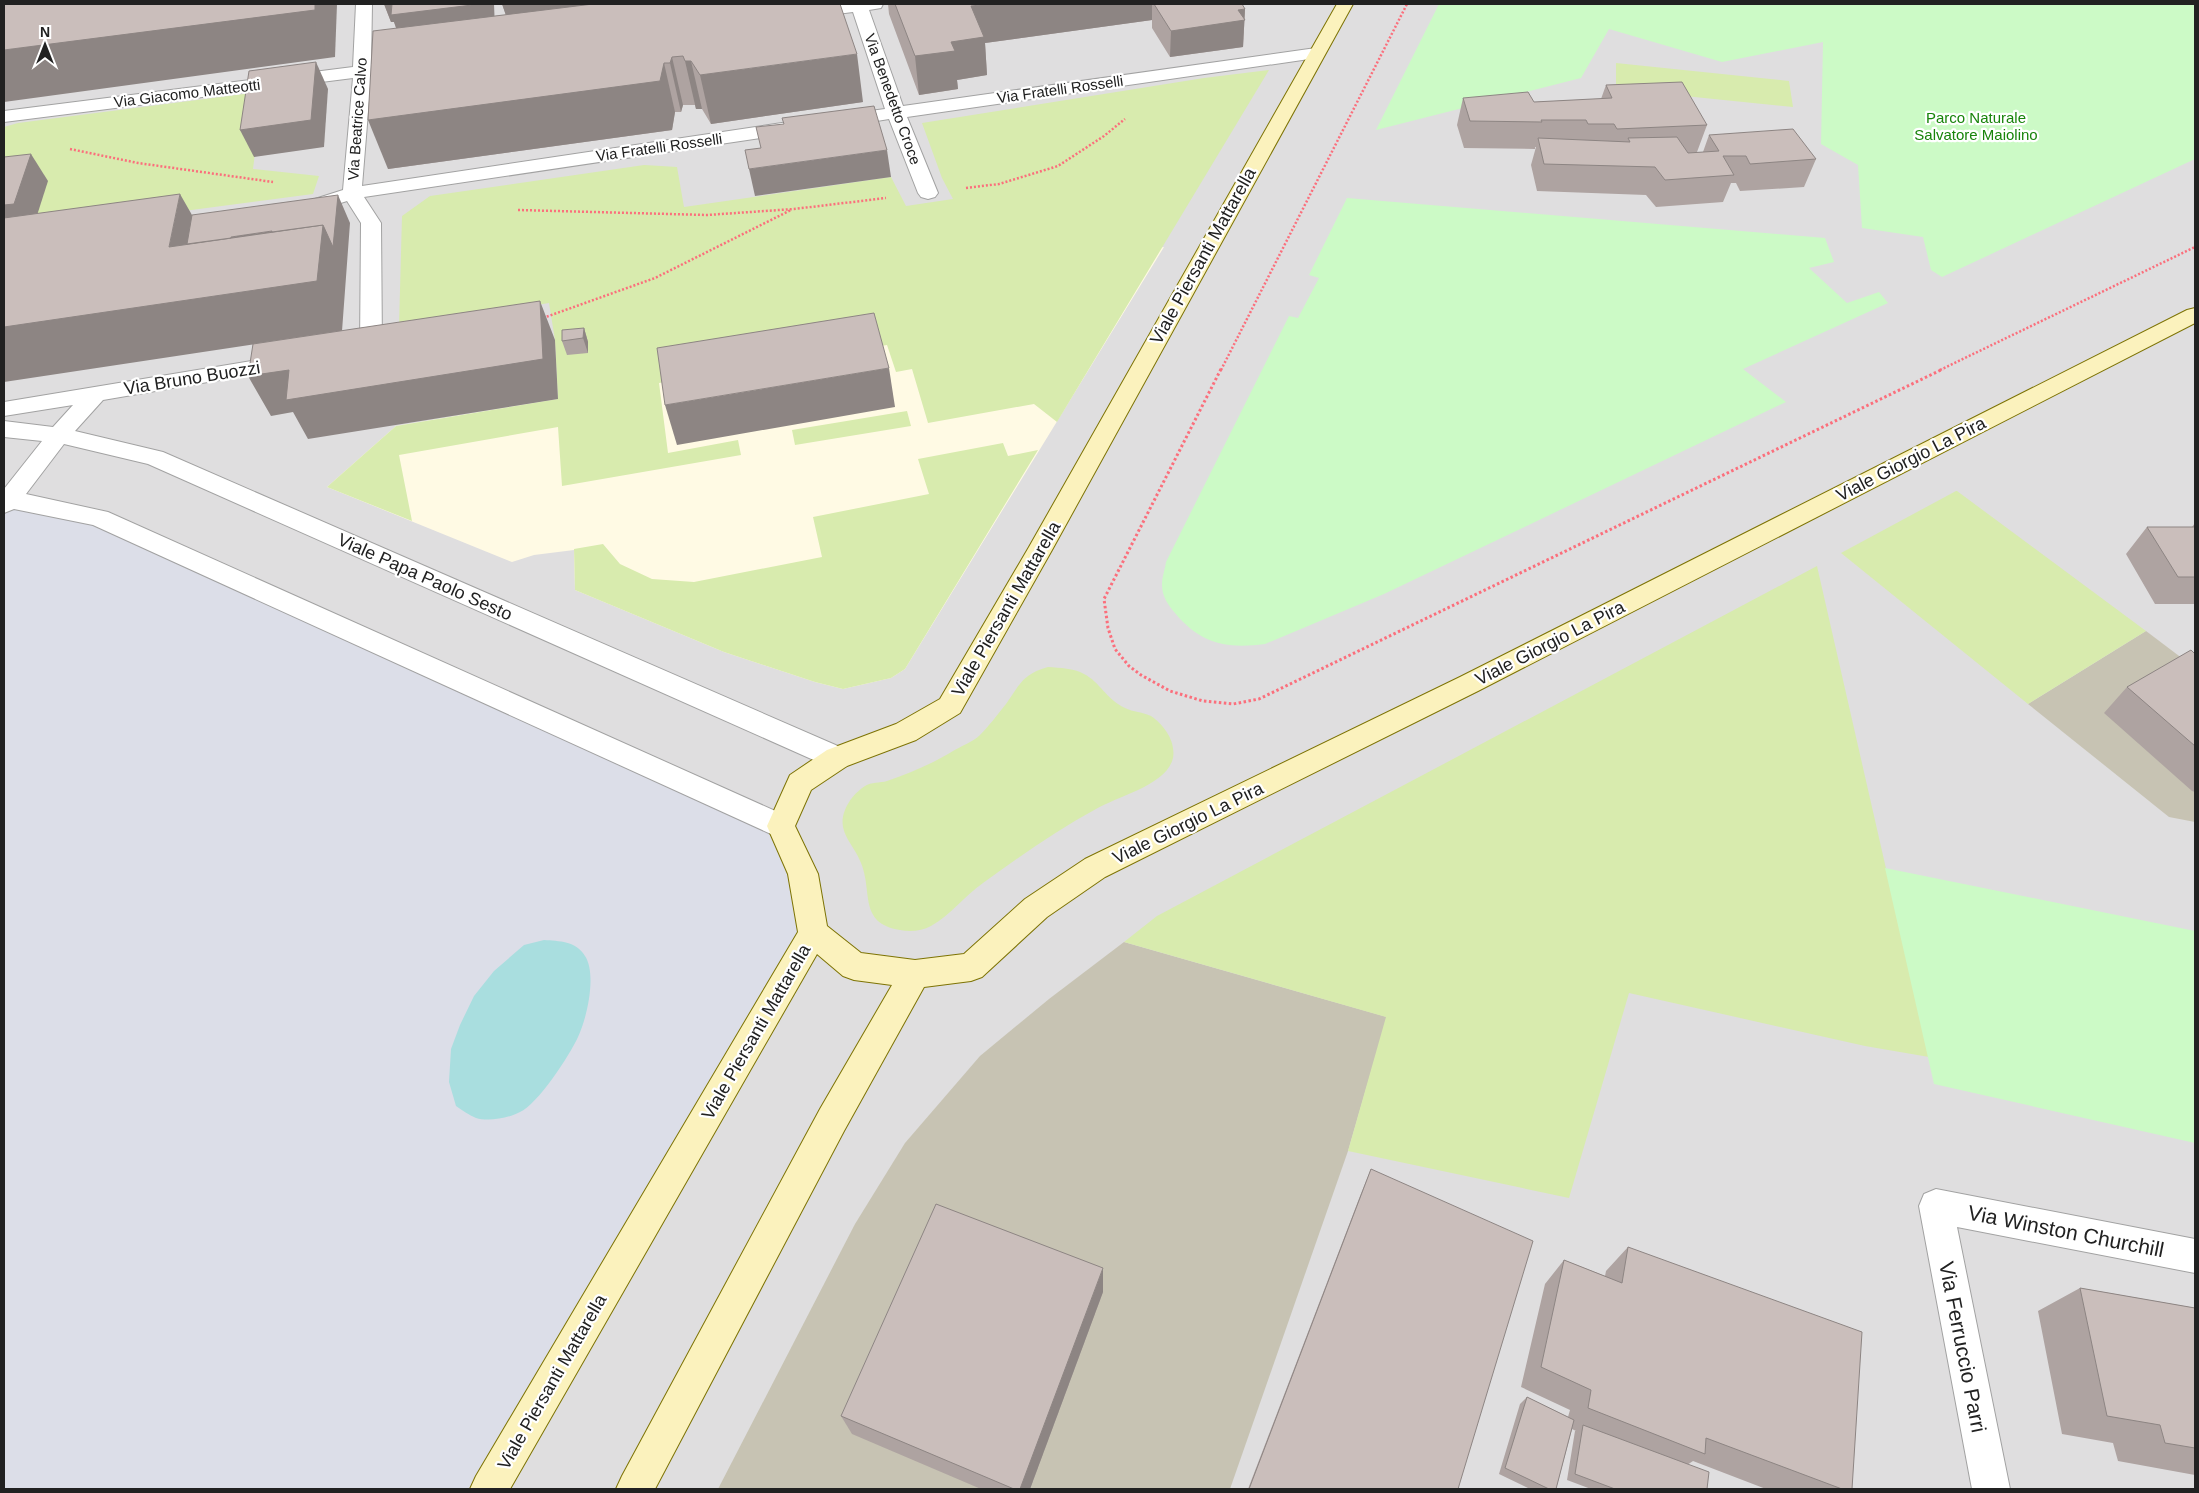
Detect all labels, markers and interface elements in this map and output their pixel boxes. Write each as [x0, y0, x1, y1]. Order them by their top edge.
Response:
north arrow [20, 20, 70, 70]
text: N [40, 24, 50, 40]
street label: Via Benedetto Croce [861, 31, 925, 167]
street label: Via Beatrice Calvo [344, 57, 370, 181]
street label: Via Fratelli Rosselli [996, 72, 1124, 106]
street label: Via Giacomo Matteotti [113, 76, 261, 110]
park label: Parco Naturale Salvatore Maiolino [1914, 109, 2038, 143]
street label: Via Fratelli Rosselli [595, 130, 723, 164]
street label: Viale Piersanti Mattarella [1146, 163, 1260, 348]
street label: Via Bruno Buozzi [122, 357, 262, 399]
street label: Viale Giorgio La Pira [1833, 412, 1990, 505]
street label: Viale Piersanti Mattarella [948, 517, 1065, 700]
street label: Viale Papa Paolo Sesto [335, 529, 515, 625]
street label: Viale Giorgio La Pira [1472, 596, 1629, 689]
street label: Viale Giorgio La Pira [1110, 777, 1267, 868]
street label: Viale Piersanti Mattarella [698, 940, 815, 1123]
street label: Via Winston Churchill [1966, 1201, 2166, 1261]
street label: Via Ferruccio Parri [1935, 1260, 1991, 1434]
street label: Viale Piersanti Mattarella [494, 1290, 611, 1473]

